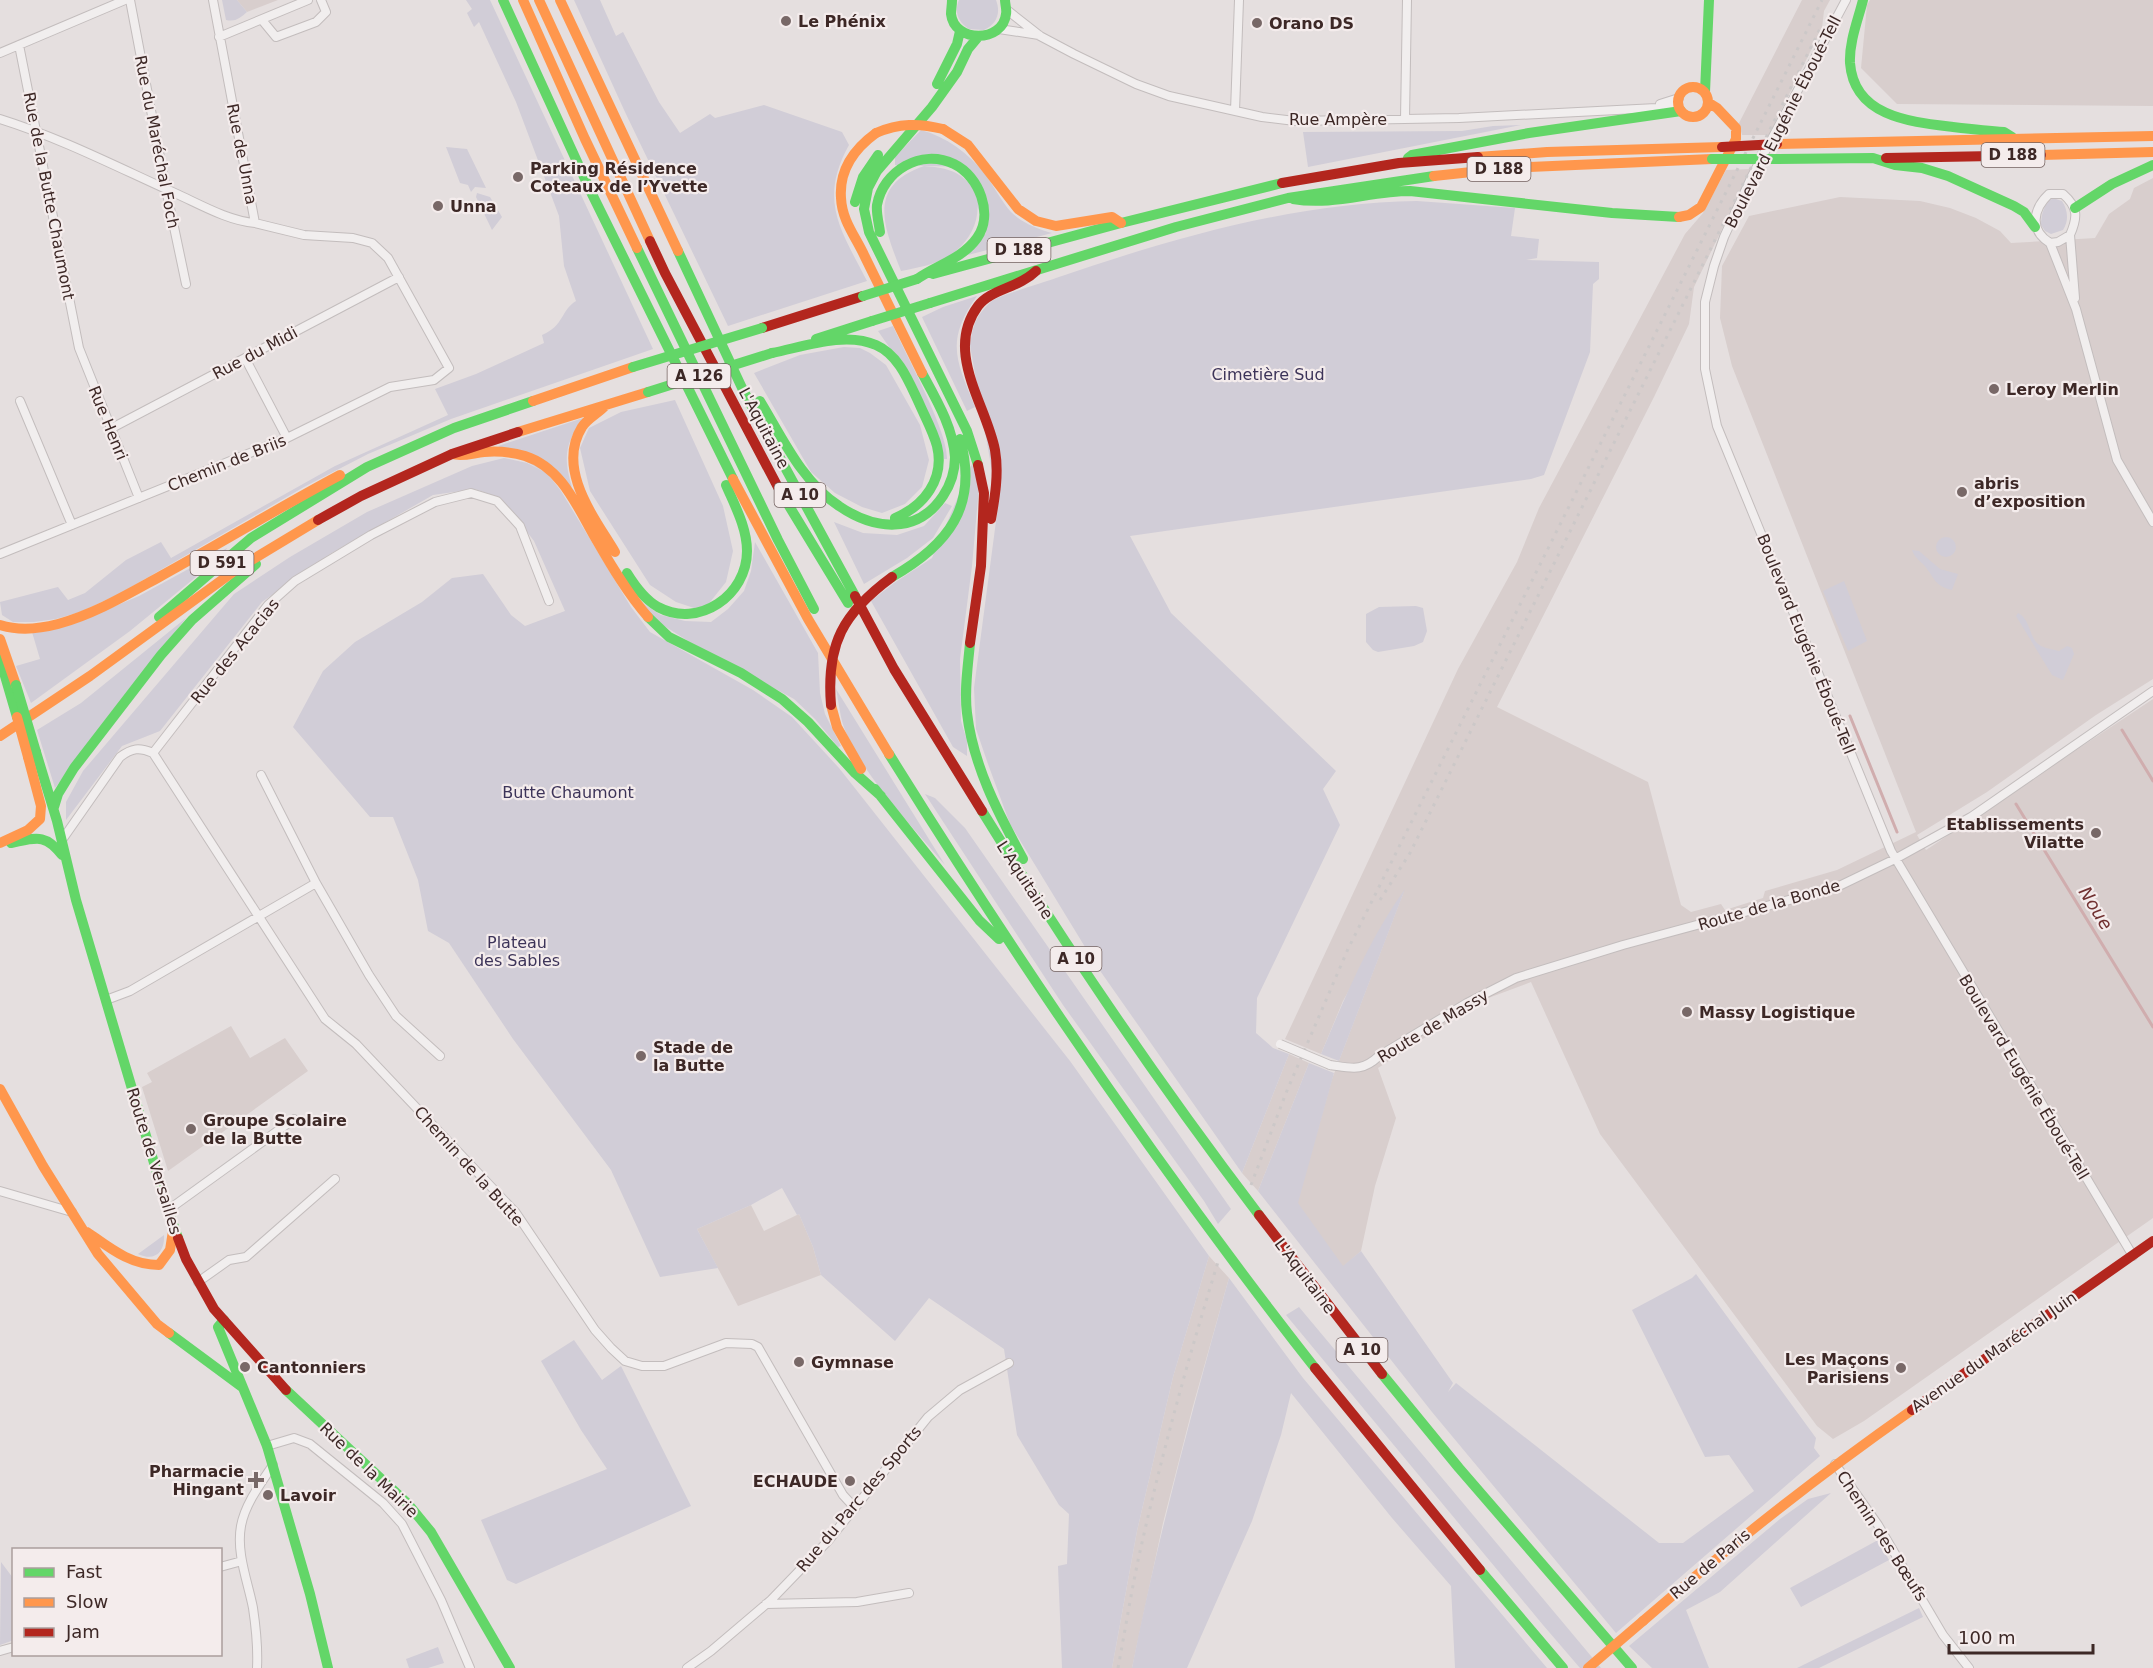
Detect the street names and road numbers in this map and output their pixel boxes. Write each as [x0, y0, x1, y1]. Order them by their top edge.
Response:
street label: Boulevard Eugénie Éboué-Tell [1721, 13, 1845, 231]
street label: Rue du Maréchal Foch [131, 54, 183, 230]
street label: Rue de la Butte Chaumont [19, 90, 79, 302]
street label: Rue de Unna [223, 102, 261, 206]
street label: Rue Ampère [1289, 110, 1387, 129]
road number: D 188 [1982, 143, 2044, 167]
road number: D 188 [1468, 157, 1530, 181]
road number: D 188 [988, 238, 1050, 262]
street label: Rue du Midi [209, 323, 301, 383]
road number: A 126 [668, 364, 730, 388]
street label: Rue Henri [84, 383, 132, 463]
street label: L'Aquitaine [735, 384, 793, 472]
street label: Chemin de Briis [165, 431, 289, 495]
road number: A 10 [774, 483, 826, 507]
street label: Boulevard Eugénie Éboué-Tell [1753, 531, 1859, 757]
road number: D 591 [190, 551, 254, 575]
street label: Rue des Acacias [187, 595, 283, 707]
street label: L'Aquitaine [993, 837, 1057, 923]
street label: Route de la Bonde [1696, 876, 1842, 934]
road number: A 10 [1050, 947, 1102, 971]
street label: Boulevard Eugénie Éboué-Tell [1955, 971, 2093, 1183]
street label: Route de Massy [1374, 985, 1492, 1067]
street label: Route de Versailles [123, 1085, 185, 1237]
street label: Chemin de la Butte [410, 1102, 528, 1230]
street label: L'Aquitaine [1271, 1235, 1339, 1317]
street label: Avenue du Maréchal Juin [1908, 1288, 2080, 1416]
road number: A 10 [1336, 1338, 1388, 1362]
street label: Rue de la Mairie [316, 1418, 422, 1522]
street label: Rue du Parc des Sports [792, 1422, 926, 1576]
street label: Chemin des Bœufs [1833, 1467, 1931, 1605]
street label: Rue de Paris [1666, 1525, 1754, 1603]

